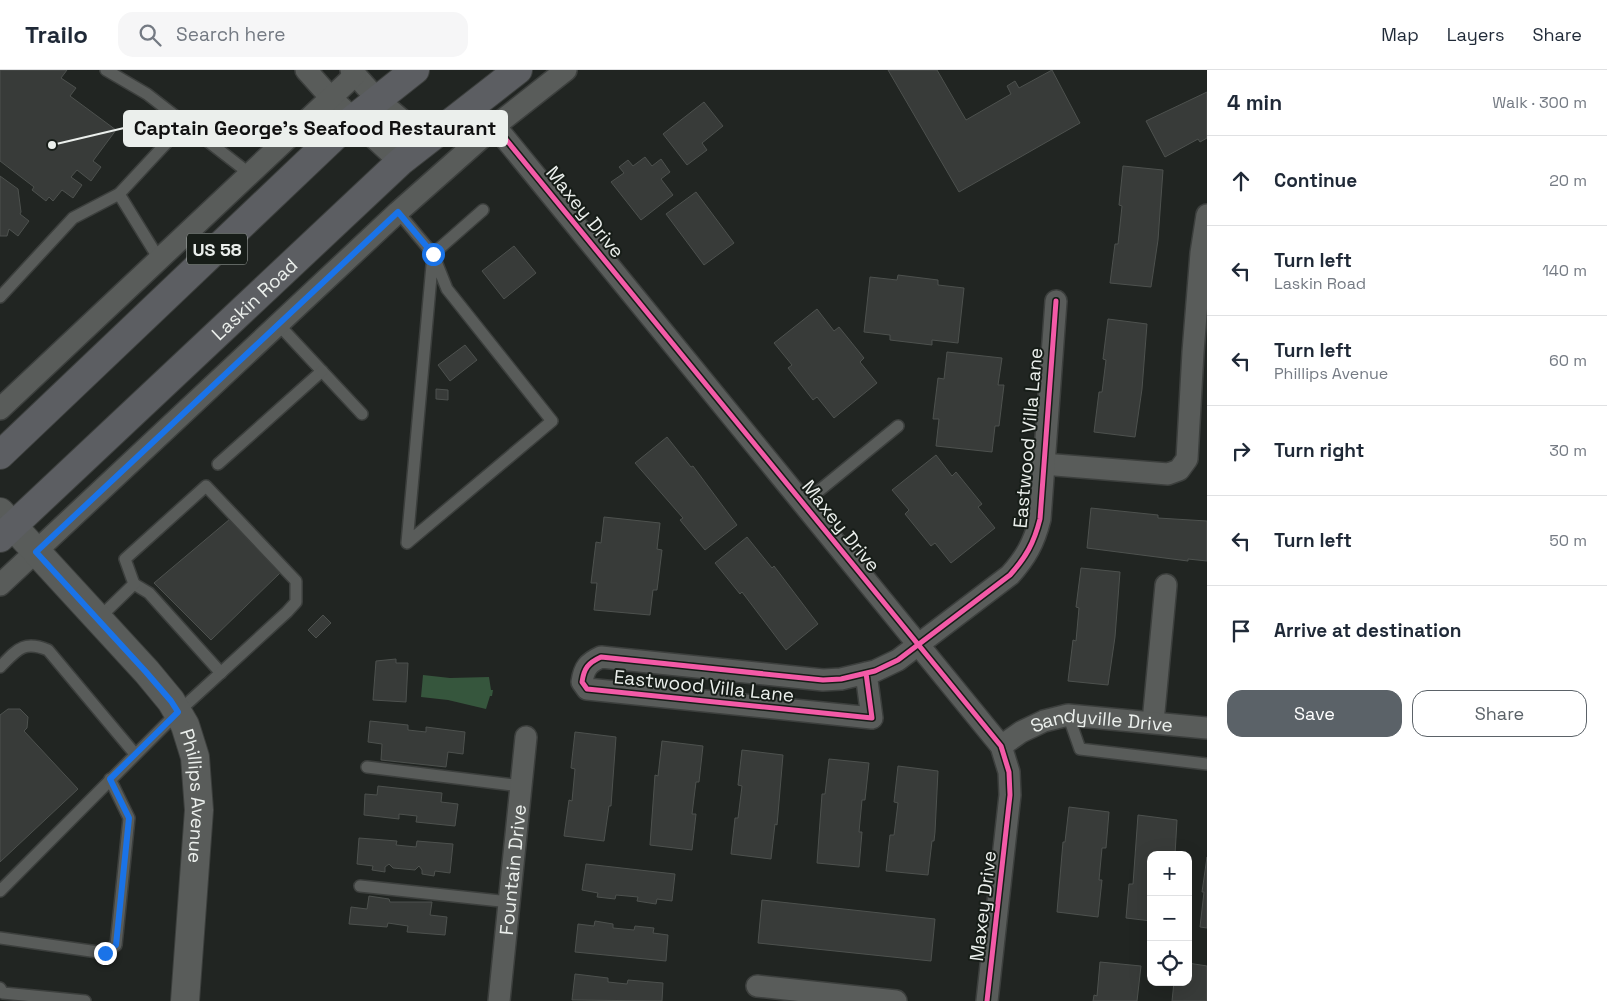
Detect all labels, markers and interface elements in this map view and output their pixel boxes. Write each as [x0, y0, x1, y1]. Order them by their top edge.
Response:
search box [118, 12, 468, 57]
text: Trailo [25, 19, 88, 50]
icon: search [136, 21, 164, 49]
text: Search here [176, 22, 286, 47]
text: Map [1381, 23, 1419, 46]
text: Layers [1447, 23, 1504, 46]
text: Share [1532, 23, 1582, 46]
text: 4 min [1227, 89, 1282, 116]
text: Walk · 300 m [1492, 92, 1587, 113]
callout: Captain George's Seafood Restaurant [124, 111, 507, 146]
text: Captain George's Seafood Restaurant [134, 115, 496, 141]
street label: Maxey Drive [540, 161, 630, 263]
icon: ahead [1227, 167, 1255, 195]
text: Continue [1274, 168, 1357, 193]
text: 20 m [1549, 170, 1587, 191]
road number: US 58 [187, 233, 247, 264]
route start [422, 243, 445, 266]
text: Turn left [1274, 248, 1352, 273]
street label: Laskin Road [206, 252, 303, 346]
icon: left [1227, 257, 1255, 285]
text: 140 m [1542, 260, 1587, 281]
text: Laskin Road [1274, 273, 1366, 294]
text: Turn left [1274, 338, 1352, 363]
street label: Eastwood Villa Lane [1008, 347, 1048, 529]
icon: left [1227, 347, 1255, 375]
text: 60 m [1549, 350, 1587, 371]
text: Phillips Avenue [1274, 363, 1388, 384]
icon: right [1227, 437, 1255, 465]
text: Turn right [1274, 438, 1364, 463]
text: 30 m [1549, 440, 1587, 461]
street label: Maxey Drive [796, 475, 886, 577]
icon: left [1227, 527, 1255, 555]
text: Turn left [1274, 528, 1352, 553]
text: 50 m [1549, 530, 1587, 551]
icon: arrive [1227, 617, 1255, 645]
text: Arrive at destination [1274, 618, 1462, 643]
street label: Eastwood Villa Lane [613, 664, 795, 708]
button: Save [1227, 690, 1402, 737]
button: Share [1412, 690, 1587, 737]
street label: Sandyville Drive [1026, 702, 1174, 738]
street label: Phillips Avenue [174, 725, 212, 864]
street label: Fountain Drive [493, 803, 532, 936]
street label: Maxey Drive [964, 849, 1002, 963]
map controls [1147, 851, 1192, 986]
button: + [1147, 851, 1192, 896]
button: − [1147, 896, 1192, 941]
button: locate [1147, 941, 1192, 986]
route end [94, 942, 117, 965]

